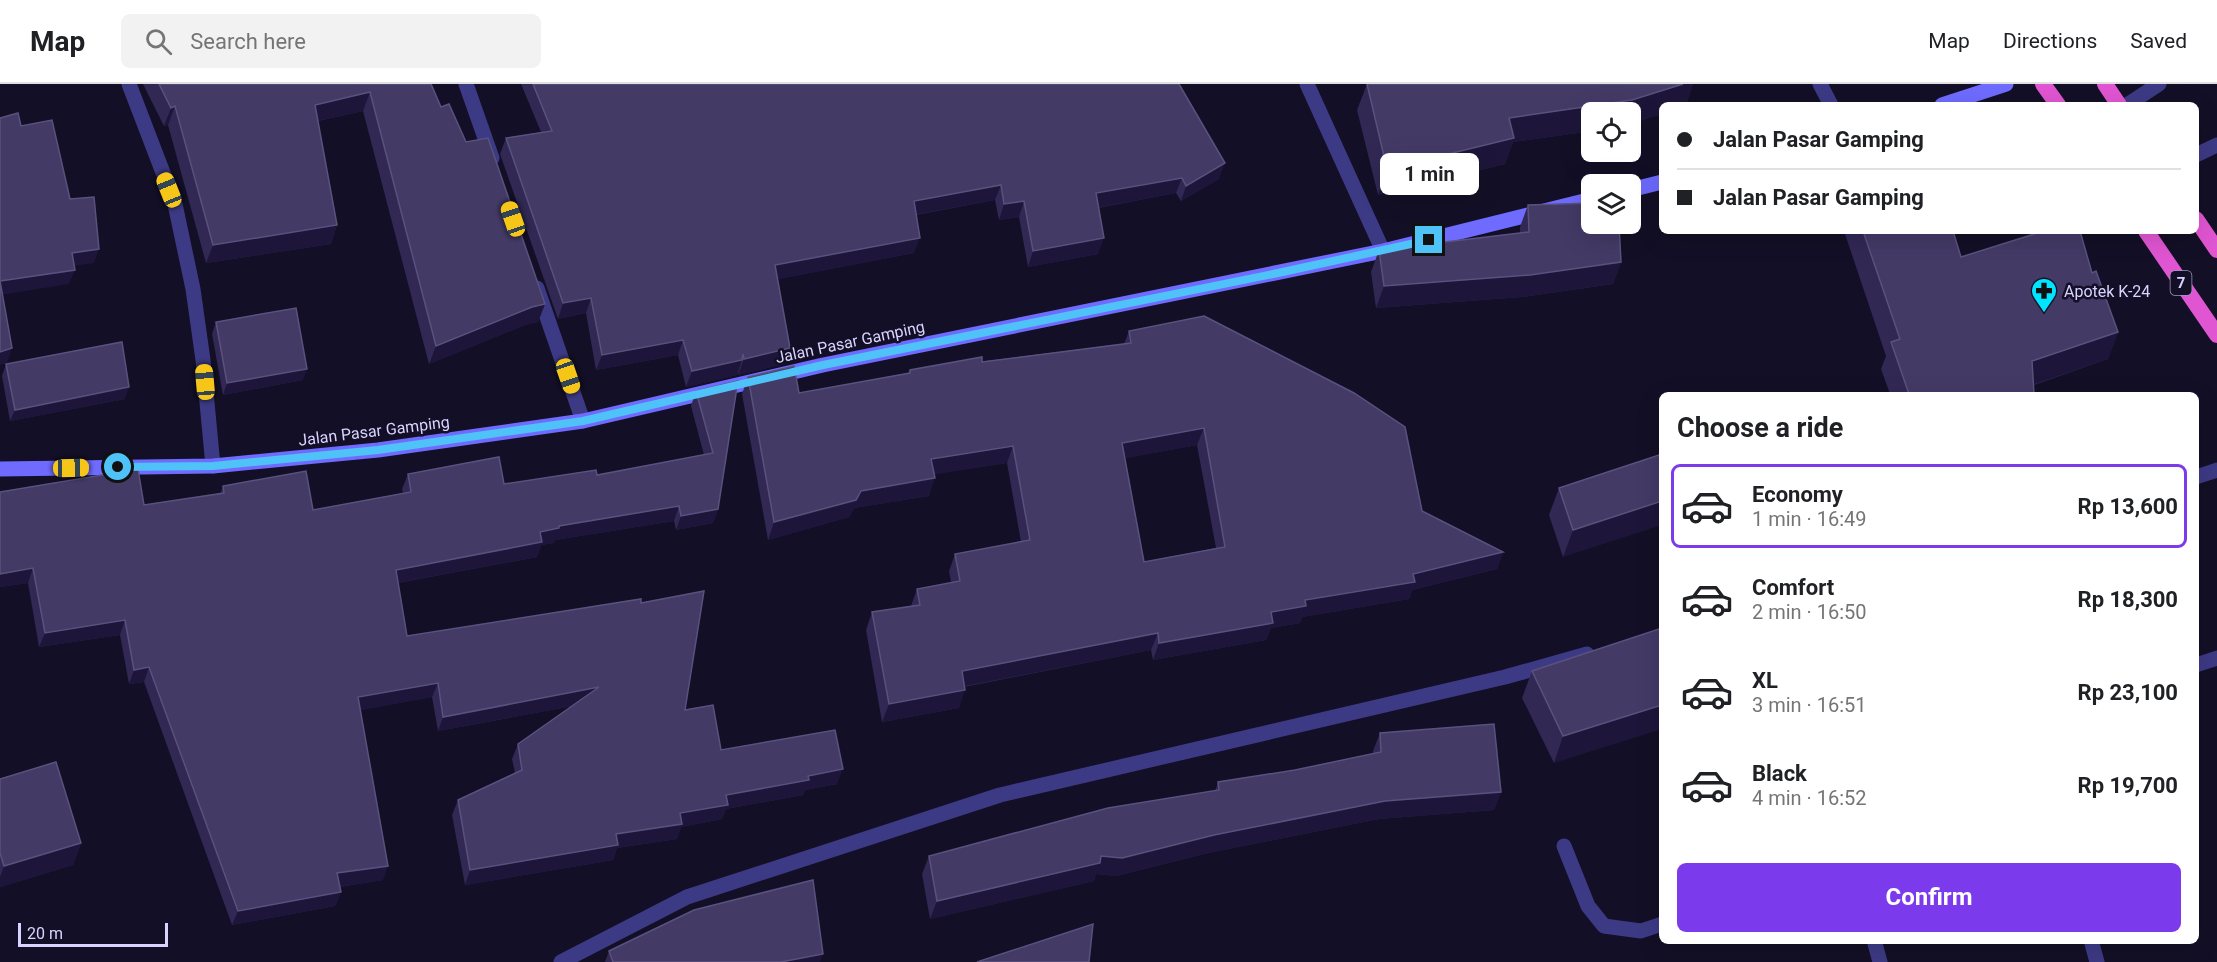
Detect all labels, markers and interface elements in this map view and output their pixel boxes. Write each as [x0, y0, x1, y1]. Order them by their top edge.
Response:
search box [121, 14, 541, 68]
text: Map [30, 25, 85, 58]
icon: search [142, 25, 175, 58]
text: Search here [190, 29, 306, 54]
text: Map [1928, 29, 1970, 53]
text: Directions [2003, 29, 2097, 53]
text: Saved [2130, 29, 2187, 53]
map controls [1581, 102, 1641, 234]
button: locate [1581, 102, 1641, 162]
text: Jalan Pasar Gamping [1713, 127, 1924, 152]
callout: 1 min [1380, 153, 1478, 195]
text: 1 min [1404, 162, 1455, 186]
car [154, 170, 184, 210]
button: layers [1581, 174, 1641, 234]
text: Jalan Pasar Gamping [1713, 185, 1924, 210]
car [499, 199, 527, 239]
route end [1415, 226, 1442, 253]
road number: 7 [2170, 271, 2192, 295]
pharmacy icon: Apotek K-24 [2029, 276, 2059, 314]
place label: Apotek K-24 [2064, 282, 2150, 301]
street label: Jalan Pasar Gamping [774, 317, 926, 367]
car [554, 356, 582, 396]
car [194, 363, 216, 401]
street label: Jalan Pasar Gamping [297, 412, 451, 450]
text: Choose a ride [1677, 412, 1843, 444]
route start [104, 453, 131, 480]
car [53, 459, 89, 477]
icon: car [1680, 479, 1734, 533]
text: Economy [1752, 482, 1843, 507]
text: Rp 13,600 [2078, 494, 2178, 519]
text: 1 min · 16:49 [1752, 507, 1867, 531]
icon: car [1680, 572, 1734, 626]
text: Comfort [1752, 575, 1834, 600]
text: Rp 18,300 [2078, 587, 2178, 612]
text: 2 min · 16:50 [1752, 600, 1867, 624]
icon: car [1680, 665, 1734, 719]
text: XL [1752, 668, 1778, 693]
text: Rp 23,100 [2078, 680, 2178, 705]
text: 3 min · 16:51 [1752, 693, 1867, 717]
icon: car [1680, 758, 1734, 812]
text: Black [1752, 761, 1807, 786]
text: Rp 19,700 [2078, 773, 2178, 798]
text: 4 min · 16:52 [1752, 786, 1867, 810]
button: Confirm [1677, 863, 2181, 932]
scale bar [18, 920, 168, 948]
text: 20 m [27, 924, 63, 943]

